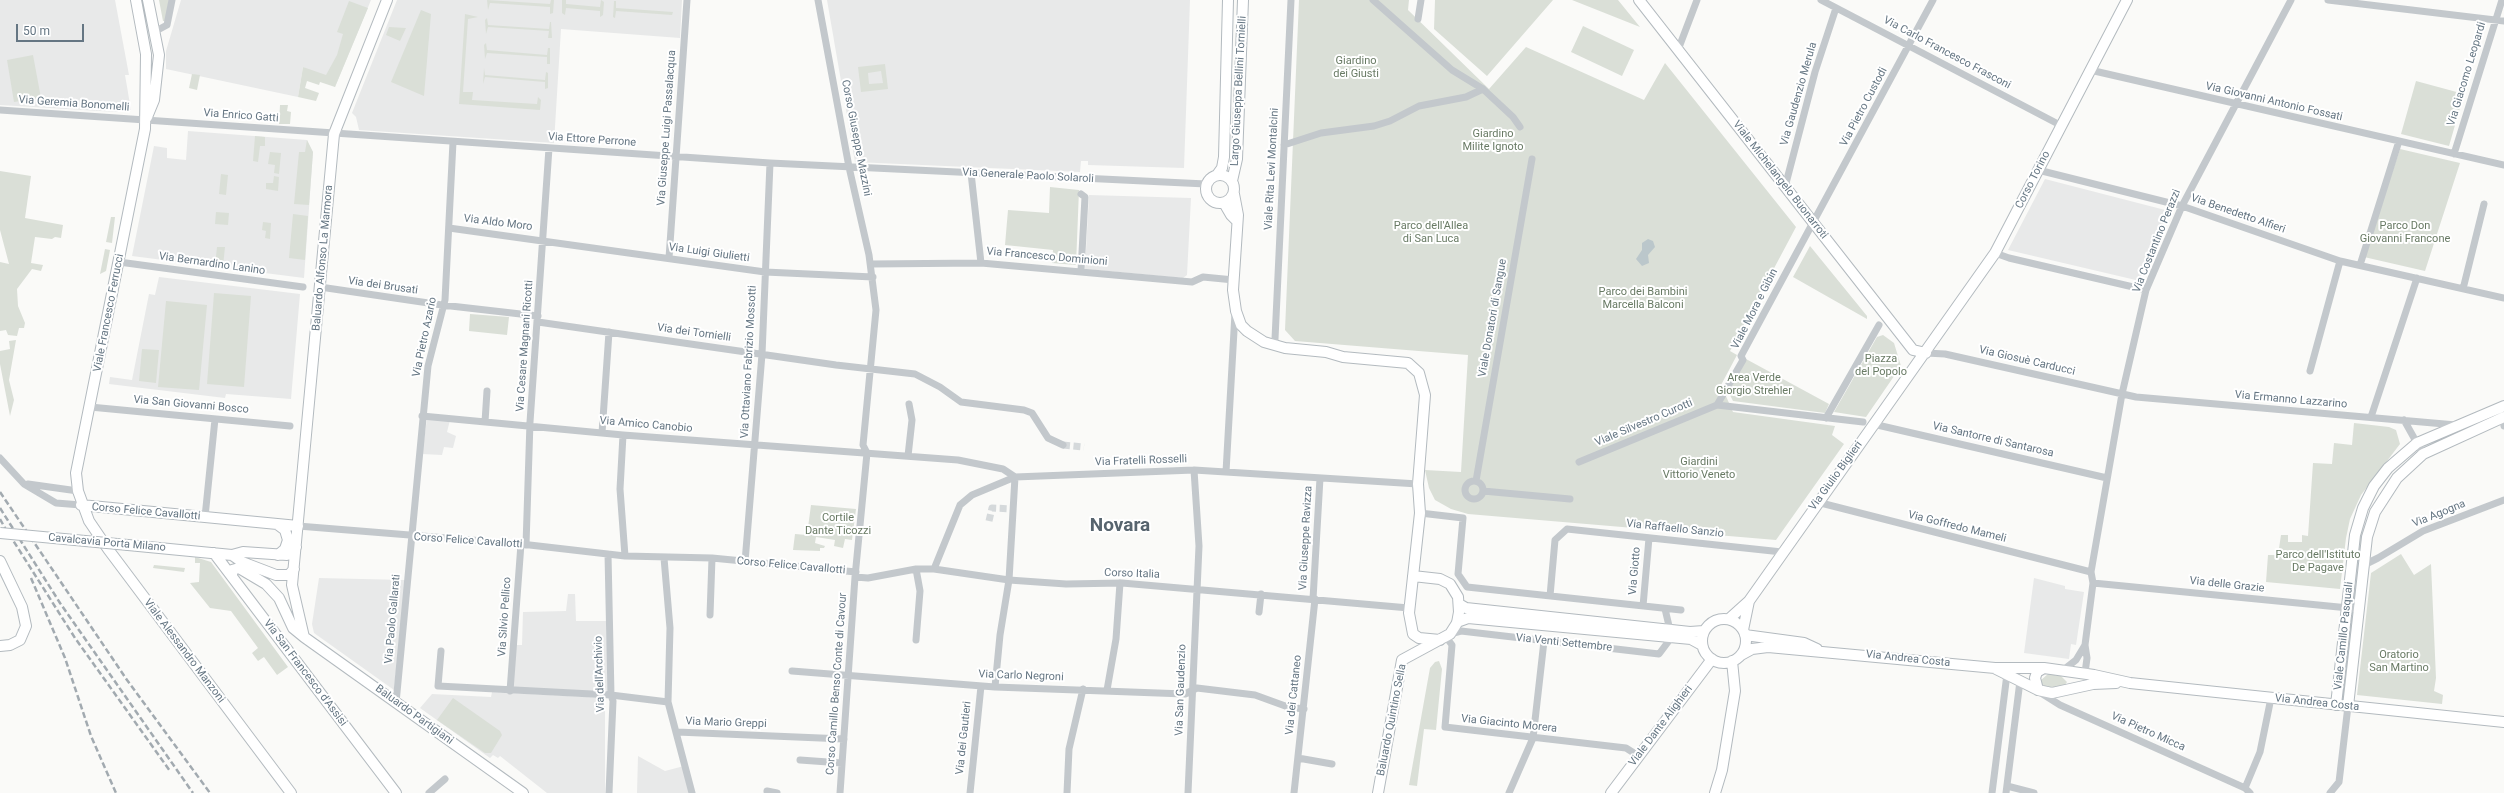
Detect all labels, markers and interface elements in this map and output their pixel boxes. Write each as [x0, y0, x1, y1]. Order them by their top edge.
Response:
street label: Via Carlo Francesco Frasconi [1881, 14, 2013, 92]
scale bar [18, 16, 86, 42]
street label: Largo Giuseppa Bellini Tornielli [1228, 16, 1250, 166]
street label: Via Giacomo Leopardi [2445, 20, 2489, 128]
text: 50 m [23, 24, 50, 38]
street label: Via Gaudenzio Merula [1778, 41, 1820, 147]
street label: Via Giuseppe Luigi Passalacqua [655, 50, 679, 206]
park label: Giardino dei Giusti [1333, 54, 1379, 80]
street label: Via Pietro Custodi [1838, 65, 1890, 149]
street label: Corso Giuseppe Mazzini [838, 79, 874, 197]
street label: Via Giovanni Antonio Fossati [2204, 80, 2344, 124]
street label: Via Geremia Bonomelli [18, 94, 130, 114]
street label: Via Enrico Gatti [203, 107, 279, 125]
street label: Viale Rita Levi Montalcini [1262, 108, 1282, 230]
street label: Viale Michelangelo Buonarroti [1730, 118, 1830, 242]
park label: Giardino Milite Ignoto [1462, 127, 1524, 153]
street label: Via Ettore Perrone [547, 130, 637, 150]
street label: Corso Torino [2013, 149, 2053, 211]
street label: Via Generale Paolo Solaroli [962, 166, 1094, 186]
street label: Baluardo Alfonso La Marmora [310, 184, 336, 332]
street label: Via Costantino Perazzi [2130, 187, 2184, 295]
street label: Via Benedetto Alfieri [2189, 192, 2287, 236]
street label: Via Aldo Moro [463, 212, 533, 234]
park label: Parco dell'Allea di San Luca [1394, 219, 1468, 245]
park label: Parco Don Giovanni Francone [2360, 219, 2450, 245]
street label: Via Luigi Giulietti [668, 241, 750, 265]
street label: Via Francesco Dominioni [986, 245, 1108, 269]
street label: Via Bernardino Lanino [158, 250, 266, 278]
street label: Viale Francesco Ferrucci [91, 253, 127, 373]
street label: Viale Donatori di Sangue [1476, 258, 1510, 378]
street label: Viale Mora e Gibin [1729, 267, 1781, 351]
street label: Via dei Brusati [347, 275, 419, 297]
street label: Via Cesare Magnani Ricotti [514, 280, 536, 412]
street label: Via Ottaviano Fabrizio Mossotti [738, 285, 760, 439]
park label: Parco dei Bambini Marcella Balconi [1599, 285, 1687, 311]
street label: Via Pietro Azario [410, 296, 440, 378]
street label: Via dei Tornielli [656, 321, 732, 345]
street label: Via Giosuè Carducci [1978, 344, 2076, 378]
park label: Piazza del Popolo [1855, 352, 1907, 378]
park label: Area Verde Giorgio Strehler [1716, 371, 1792, 397]
street label: Via Ermanno Lazzarino [2234, 389, 2348, 411]
street label: Via San Giovanni Bosco [133, 393, 249, 417]
street label: Viale Silvestro Curotti [1593, 396, 1695, 450]
street label: Via Amico Canobio [599, 414, 693, 436]
street label: Via Santorre di Santarosa [1931, 420, 2055, 460]
street label: Via Giulio Biglieri [1806, 439, 1866, 513]
street label: Via Fratelli Rosselli [1095, 453, 1187, 469]
park label: Giardini Vittorio Veneto [1663, 455, 1735, 481]
street label: Via Giuseppe Ravizza [1297, 485, 1315, 591]
street label: Via Agogna [2410, 497, 2468, 531]
street label: Corso Felice Cavallotti [91, 501, 201, 523]
street label: Via Goffredo Mameli [1906, 508, 2008, 546]
park label: Cortile Dante Ticozzi [805, 511, 871, 537]
district label: Novara [1090, 515, 1150, 537]
street label: Via Raffaello Sanzio [1626, 517, 1724, 541]
street label: Cavalcavia Porta Milano [48, 531, 166, 555]
street label: Corso Felice Cavallotti [413, 531, 523, 551]
street label: Via Giotto [1626, 546, 1644, 596]
park label: Parco dell'Istituto De Pagave [2276, 548, 2360, 574]
street label: Corso Felice Cavallotti [736, 555, 846, 577]
street label: Corso Italia [1104, 566, 1160, 582]
street label: Via Paolo Gallarati [383, 574, 403, 664]
street label: Via delle Grazie [2189, 575, 2265, 595]
street label: Via Silvio Pellico [496, 577, 514, 657]
street label: Viale Camillo Pasquali [2332, 581, 2356, 691]
street label: Corso Camillo Benso Conte di Cavour [824, 592, 850, 776]
street label: Viale Alessandro Manzoni [141, 596, 227, 706]
street label: Via San Francesco d'Assisi [261, 617, 349, 729]
street label: Via Venti Settembre [1515, 631, 1613, 655]
street label: Via dell'Archivio [592, 635, 608, 713]
street label: Via San Gaudenzio [1173, 644, 1189, 736]
street label: Via Andrea Costa [1865, 648, 1951, 670]
park label: Oratorio San Martino [2369, 648, 2429, 674]
street label: Via dei Cattaneo [1283, 654, 1305, 736]
street label: Baluardo Quintino Sella [1375, 663, 1409, 777]
street label: Via Carlo Negroni [978, 668, 1064, 684]
street label: Baluardo Partigiani [372, 682, 456, 748]
street label: Viale Dante Alighieri [1626, 683, 1696, 769]
street label: Via Andrea Costa [2274, 692, 2360, 714]
street label: Via dei Gautieri [954, 701, 974, 775]
street label: Via Pietro Micca [2109, 710, 2187, 754]
street label: Via Giacinto Morera [1460, 712, 1558, 736]
street label: Via Mario Greppi [685, 715, 767, 731]

